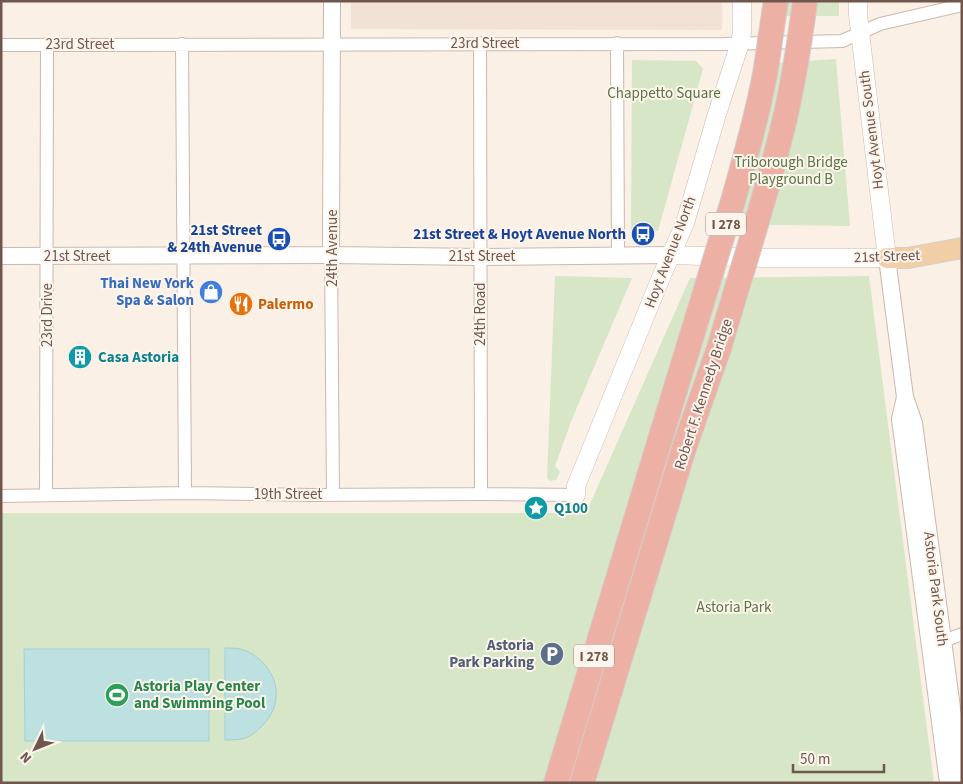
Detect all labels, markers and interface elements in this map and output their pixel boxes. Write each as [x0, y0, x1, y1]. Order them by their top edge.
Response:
street label: 23rd Street [451, 33, 519, 54]
street label: 23rd Street [46, 34, 114, 55]
street label: Hoyt Avenue South [854, 69, 889, 191]
park label: Chappetto Square [607, 83, 721, 104]
park label: Triborough Bridge Playground B [734, 152, 848, 190]
street label: Hoyt Avenue North [639, 193, 701, 311]
street label: 24th Avenue [322, 209, 343, 287]
road number: I 278 [706, 212, 746, 235]
place label: 21st Street & 24th Avenue [167, 220, 262, 258]
bus stop icon: 21st Street & Hoyt Avenue North [630, 221, 656, 247]
place label: 21st Street & Hoyt Avenue North [413, 224, 626, 245]
bus stop icon: 21st Street & 24th Avenue [266, 226, 292, 252]
street label: 21st Street [853, 245, 921, 268]
street label: 21st Street [44, 246, 110, 267]
street label: 21st Street [449, 246, 515, 267]
place label: Thai New York Spa & Salon [100, 273, 195, 311]
shop icon: Thai New York Spa & Salon [198, 279, 224, 305]
street label: 24th Road [470, 282, 491, 346]
street label: 23rd Drive [37, 283, 58, 347]
restaurant icon: Palermo [228, 291, 254, 317]
place label: Palermo [258, 294, 314, 315]
street label: Robert F. Kennedy Bridge [669, 316, 738, 472]
building icon: Casa Astoria [67, 344, 93, 370]
place label: Casa Astoria [98, 347, 179, 368]
street label: 19th Street [254, 484, 322, 505]
place icon: Q100 [523, 495, 549, 521]
place label: Q100 [554, 498, 588, 519]
street label: Astoria Park South [918, 530, 953, 648]
park label: Astoria Park [697, 597, 772, 618]
place label: Astoria Park Parking [449, 635, 534, 673]
parking icon: Astoria Park Parking [539, 641, 565, 667]
road number: I 278 [574, 644, 614, 668]
place label: Astoria Play Center and Swimming Pool [133, 676, 266, 714]
sports icon: Astoria Play Center and Swimming Pool [104, 682, 130, 708]
north arrow [10, 724, 60, 774]
scale bar [793, 742, 884, 774]
text: N [16, 747, 37, 767]
text: 50 m [800, 749, 830, 770]

